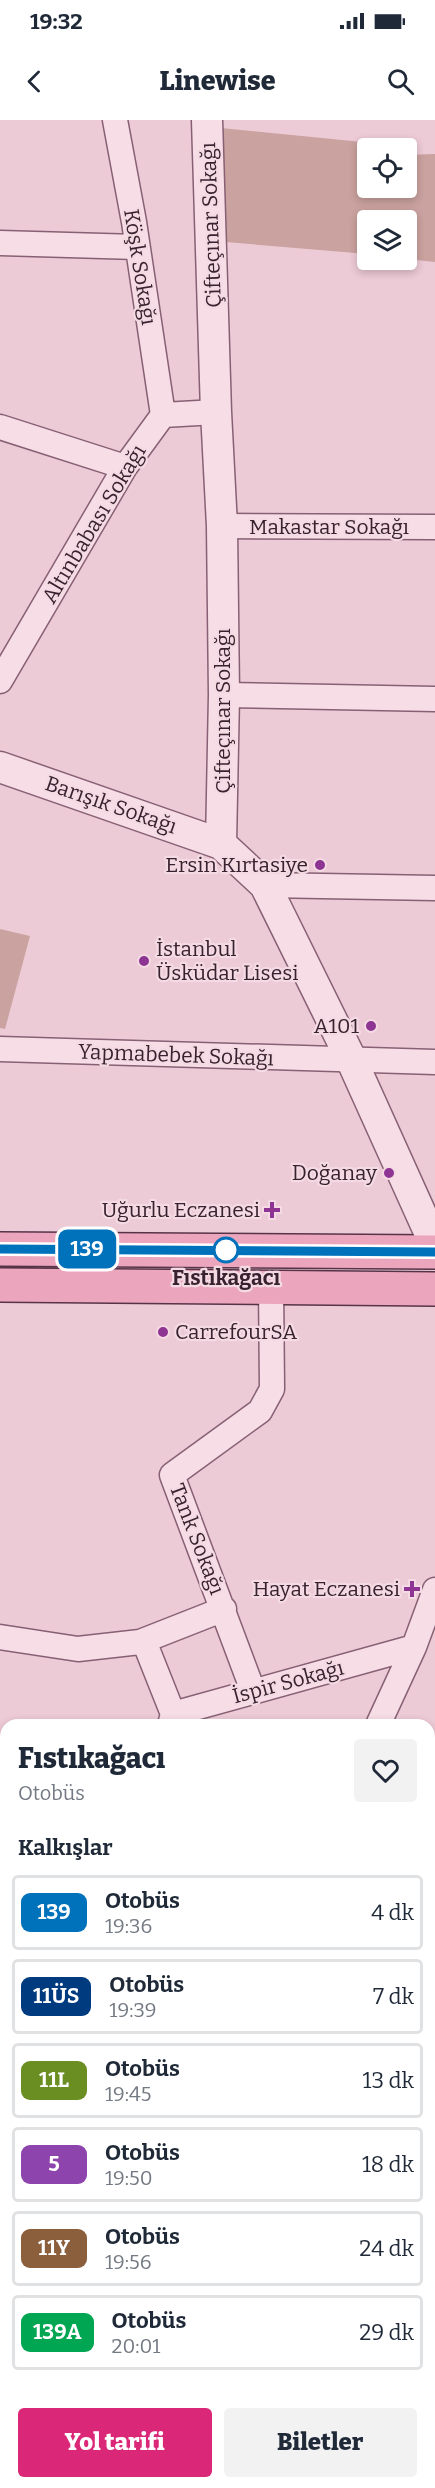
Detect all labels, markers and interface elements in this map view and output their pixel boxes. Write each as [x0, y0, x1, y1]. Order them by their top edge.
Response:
text: 19:32 [30, 8, 83, 35]
icon: back [18, 65, 51, 98]
text: Linewise [159, 65, 276, 97]
icon: search [384, 65, 417, 98]
map controls [357, 138, 417, 270]
button: locate [357, 138, 417, 198]
street label: Çifteçınar Sokağı [195, 142, 227, 308]
street label: Köşk Sokağı [118, 207, 162, 327]
button: layers [357, 210, 417, 270]
street label: Altınbabası Sokağı [36, 440, 152, 608]
street label: Makastar Sokağı [249, 514, 409, 540]
street label: Çifteçınar Sokağı [210, 628, 236, 794]
street label: Barışık Sokağı [42, 770, 180, 840]
place label: Ersin Kırtasiye [165, 852, 308, 878]
marker: Ersin Kırtasiye [313, 858, 327, 872]
place label: İstanbul Üsküdar Lisesi [156, 936, 298, 986]
marker: İstanbul Üsküdar Lisesi [137, 954, 151, 968]
place label: A101 [314, 1013, 359, 1039]
marker: A101 [364, 1019, 378, 1033]
street label: Yapmabebek Sokağı [78, 1039, 274, 1071]
place label: Doğanay [292, 1160, 378, 1186]
marker: Doğanay [382, 1166, 396, 1180]
place label: Uğurlu Eczanesi [102, 1197, 260, 1223]
marker: Uğurlu Eczanesi [265, 1203, 279, 1217]
line badge: 139 [52, 1230, 122, 1268]
text: 139 [70, 1236, 104, 1262]
marker: Fıstıkağacı [213, 1237, 239, 1263]
place label: Fıstıkağacı [172, 1265, 280, 1291]
place label: CarrefourSA [175, 1319, 297, 1345]
marker: CarrefourSA [156, 1325, 170, 1339]
street label: Tank Sokağı [164, 1480, 230, 1598]
place label: Hayat Eczanesi [253, 1576, 400, 1602]
marker: Hayat Eczanesi [405, 1582, 419, 1596]
street label: İspir Sokağı [229, 1655, 347, 1709]
button: heart [354, 1739, 417, 1802]
text: Fıstıkağacı [18, 1742, 165, 1775]
text: Otobüs [18, 1781, 85, 1805]
text: Kalkışlar [18, 1834, 113, 1861]
text: Otobüs [105, 1887, 180, 1914]
text: 139 [37, 1899, 71, 1925]
text: 4 dk [371, 1899, 414, 1926]
text: 19:36 [105, 1914, 152, 1938]
text: Otobüs [109, 1971, 184, 1998]
text: 11ÜS [33, 1983, 79, 2009]
text: 7 dk [373, 1983, 414, 2010]
text: 19:39 [109, 1998, 157, 2022]
text: Otobüs [105, 2055, 180, 2082]
text: 11L [39, 2067, 69, 2093]
text: 13 dk [363, 2067, 414, 2094]
text: 19:45 [105, 2082, 151, 2106]
text: Otobüs [105, 2139, 180, 2166]
text: 5 [48, 2151, 60, 2177]
text: 18 dk [362, 2151, 414, 2178]
text: 19:50 [105, 2166, 153, 2190]
text: Otobüs [105, 2223, 180, 2250]
text: 11Y [38, 2235, 70, 2261]
text: 24 dk [359, 2235, 414, 2262]
text: 19:56 [105, 2250, 151, 2274]
text: Otobüs [112, 2307, 186, 2334]
text: 139A [33, 2319, 82, 2345]
text: 29 dk [359, 2319, 414, 2346]
text: 20:01 [112, 2334, 160, 2358]
button: Yol tarifi [18, 2408, 212, 2477]
button: Biletler [224, 2408, 417, 2477]

